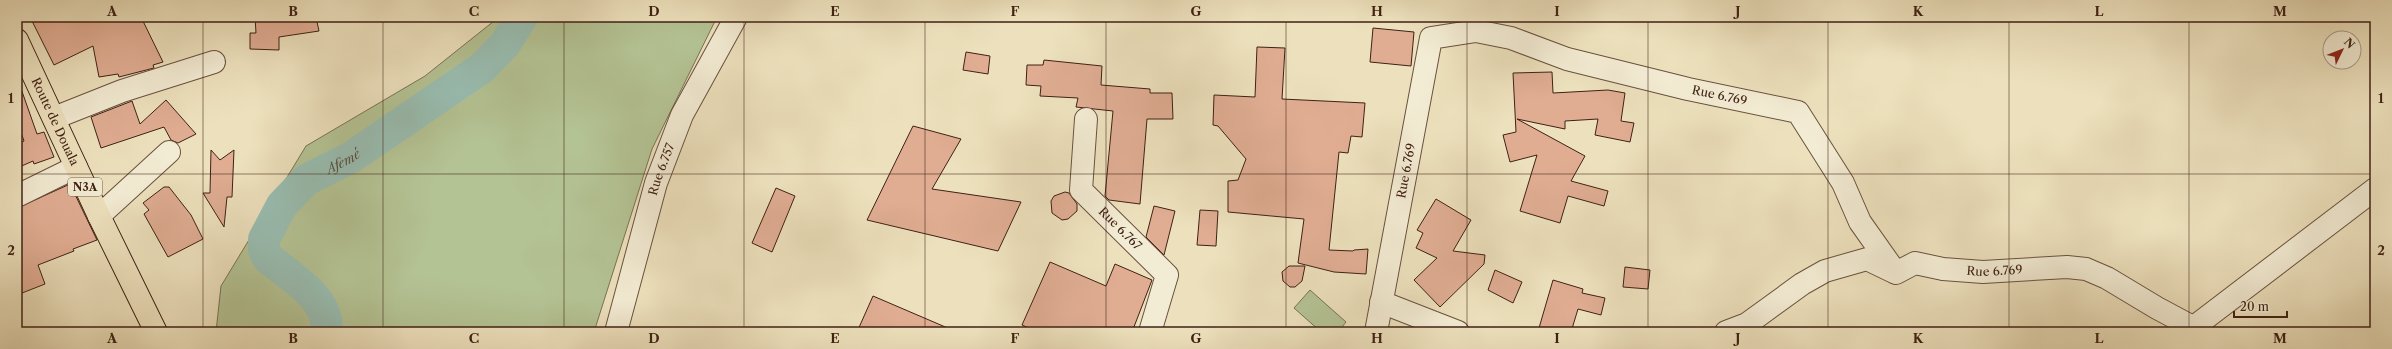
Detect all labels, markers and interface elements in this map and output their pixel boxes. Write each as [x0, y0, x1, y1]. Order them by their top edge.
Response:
text: A [106, 3, 118, 19]
text: B [288, 3, 298, 19]
text: C [469, 3, 479, 19]
text: D [648, 3, 660, 19]
text: E [830, 3, 840, 19]
text: F [1011, 3, 1020, 19]
text: G [1190, 3, 1202, 19]
text: H [1371, 3, 1383, 19]
text: I [1554, 3, 1560, 19]
text: J [1733, 3, 1741, 19]
text: K [1913, 3, 1924, 19]
text: L [2095, 3, 2104, 19]
text: M [2273, 3, 2287, 19]
north arrow [2322, 30, 2362, 70]
text: N [2341, 35, 2358, 52]
street label: Route de Douala [28, 75, 83, 168]
street label: Rue 6.769 [1691, 82, 1749, 108]
text: 1 [8, 90, 14, 106]
text: 1 [2378, 90, 2384, 106]
street label: Rue 6.757 [645, 141, 678, 197]
street label: Rue 6.769 [1393, 142, 1418, 200]
water label: Afemé [321, 145, 365, 178]
road number: N3A [68, 178, 102, 196]
street label: Rue 6.767 [1096, 204, 1145, 253]
text: 2 [7, 242, 15, 258]
text: 2 [2377, 242, 2385, 258]
street label: Rue 6.769 [1966, 262, 2023, 279]
scale bar [2234, 293, 2287, 319]
text: 20 m [2240, 299, 2269, 314]
text: A [106, 330, 118, 346]
text: B [288, 330, 298, 346]
text: C [469, 330, 479, 346]
text: D [648, 330, 660, 346]
text: E [830, 330, 840, 346]
text: F [1011, 330, 1020, 346]
text: G [1190, 330, 1202, 346]
text: H [1371, 330, 1383, 346]
text: I [1554, 330, 1560, 346]
text: J [1733, 330, 1741, 346]
text: K [1913, 330, 1924, 346]
text: L [2095, 330, 2104, 346]
text: M [2273, 330, 2287, 346]

